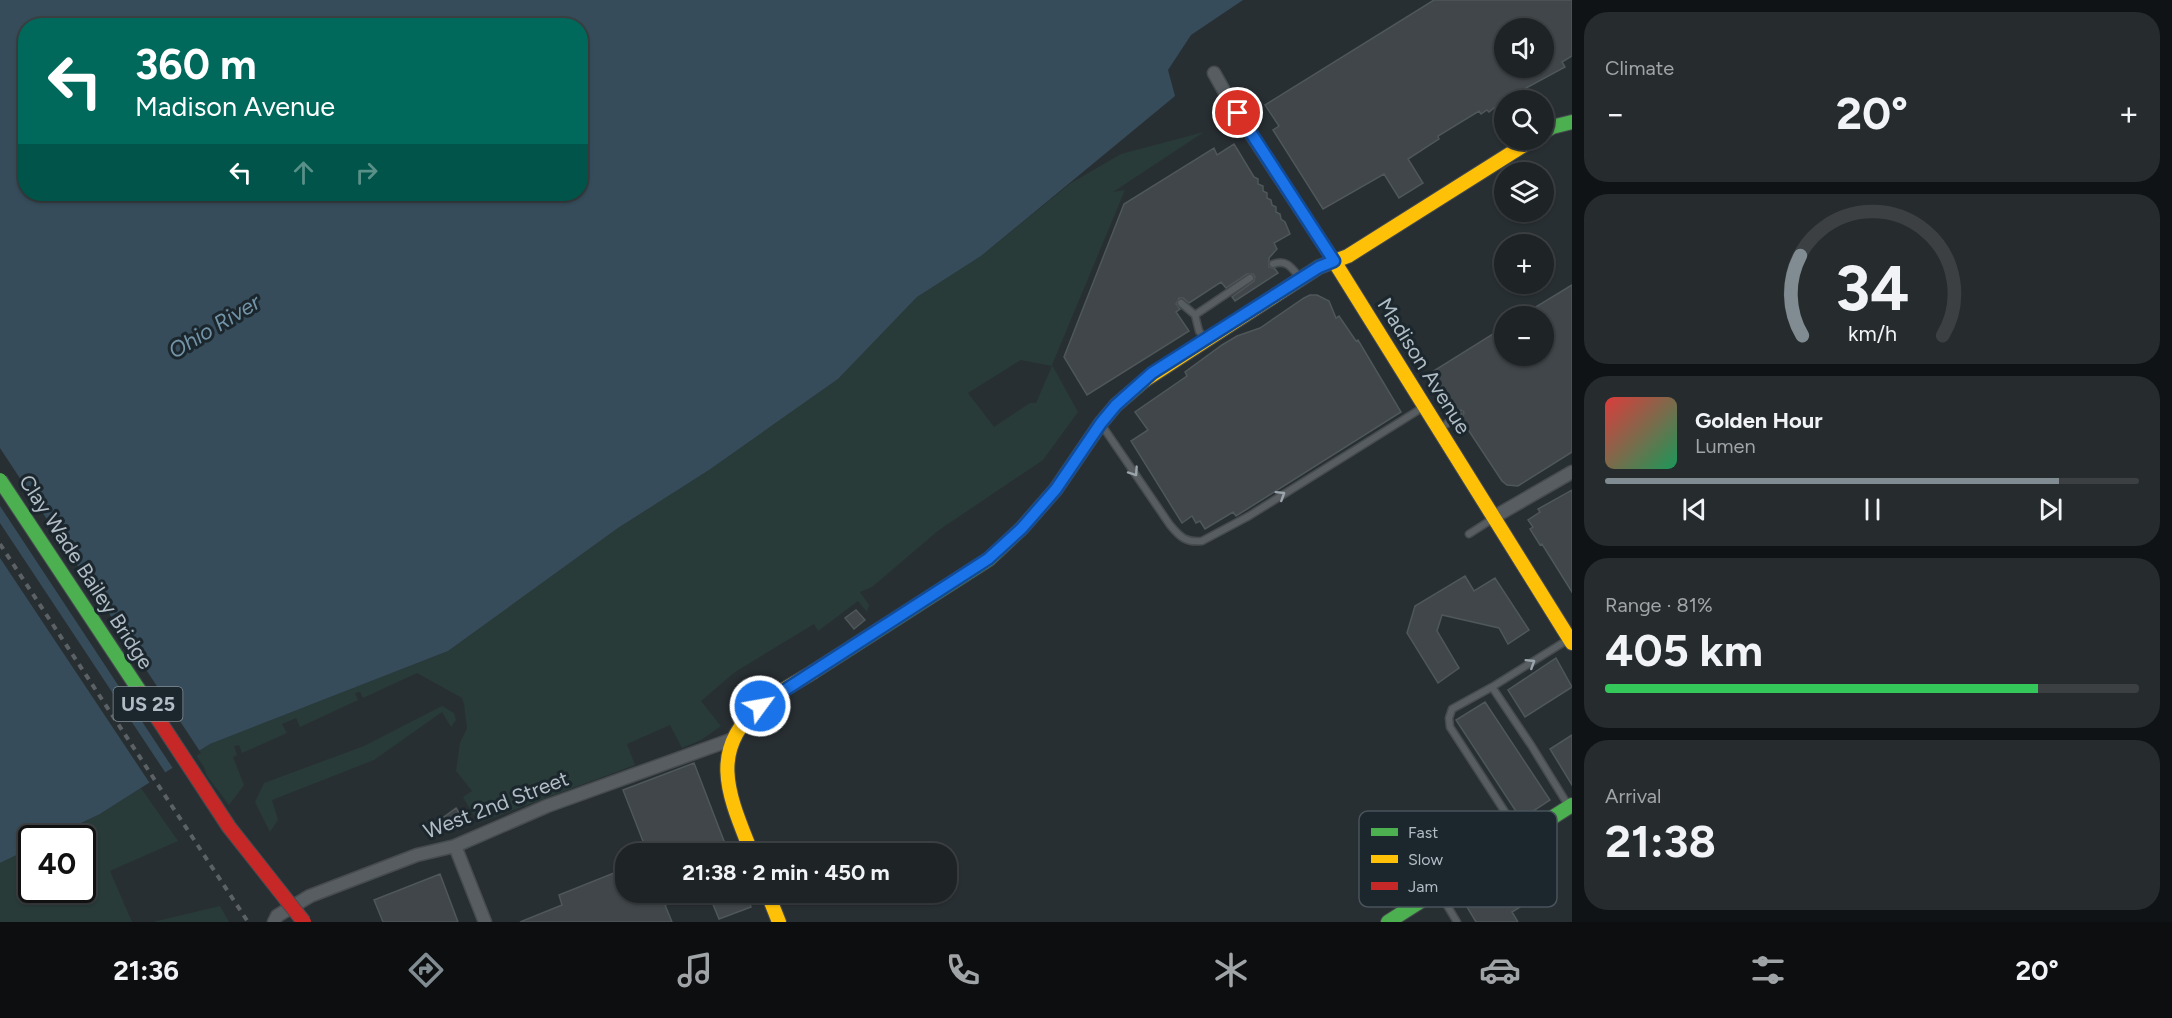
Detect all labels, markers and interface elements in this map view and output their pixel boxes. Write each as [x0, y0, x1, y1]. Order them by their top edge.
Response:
map controls [1494, 18, 1554, 366]
button: sound [1494, 18, 1554, 78]
text: 360 m [135, 39, 257, 90]
icon: left [36, 42, 114, 120]
text: Climate [1605, 56, 1674, 80]
text: 20° [1836, 86, 1908, 140]
pin [1212, 87, 1263, 138]
text: Madison Avenue [135, 90, 335, 123]
button: search [1494, 90, 1554, 150]
text: − [1605, 94, 1626, 133]
text: + [2118, 94, 2139, 133]
icon: arrive [1221, 96, 1254, 129]
icon: left [224, 156, 257, 189]
icon: ahead [287, 156, 320, 189]
icon: right [350, 156, 383, 189]
button: layers [1494, 162, 1554, 222]
button: + [1494, 234, 1554, 294]
text: 34 [1835, 251, 1909, 326]
water label: Ohio River [163, 288, 266, 364]
street label: Madison Avenue [1373, 293, 1476, 438]
button: − [1494, 306, 1554, 366]
text: km/h [1848, 321, 1896, 346]
text: Golden Hour [1695, 407, 1823, 434]
text: Lumen [1695, 434, 1756, 458]
one-way arrow [1126, 466, 1138, 476]
street label: Clay Wade Bailey Bridge [14, 470, 159, 674]
one-way arrow [1275, 492, 1286, 503]
icon: previous [1678, 493, 1711, 526]
icon: pause [1856, 493, 1889, 526]
icon: next [2034, 493, 2067, 526]
text: Range · 81% [1605, 593, 1713, 617]
text: 405 km [1605, 623, 1763, 677]
one-way arrow [1525, 658, 1535, 670]
position arrow [728, 674, 792, 738]
road number: US 25 [114, 687, 182, 721]
street label: West 2nd Street [420, 765, 572, 844]
text: Arrival [1605, 784, 1661, 808]
legend [1359, 811, 1557, 907]
text: 21:38 [1605, 814, 1716, 868]
text: Fast [1408, 823, 1438, 842]
speed limit sign: 40 [18, 825, 96, 903]
text: Slow [1408, 850, 1443, 869]
text: 21:38 · 2 min · 450 m [682, 859, 890, 886]
text: Jam [1408, 877, 1438, 896]
icon: directions [405, 949, 447, 991]
icon: music [674, 949, 716, 991]
icon: phone [942, 949, 984, 991]
icon: climate [1210, 949, 1252, 991]
icon: car [1479, 949, 1521, 991]
icon: filters [1747, 949, 1789, 991]
text: 21:36 [113, 954, 179, 987]
text: 20° [2015, 954, 2059, 987]

